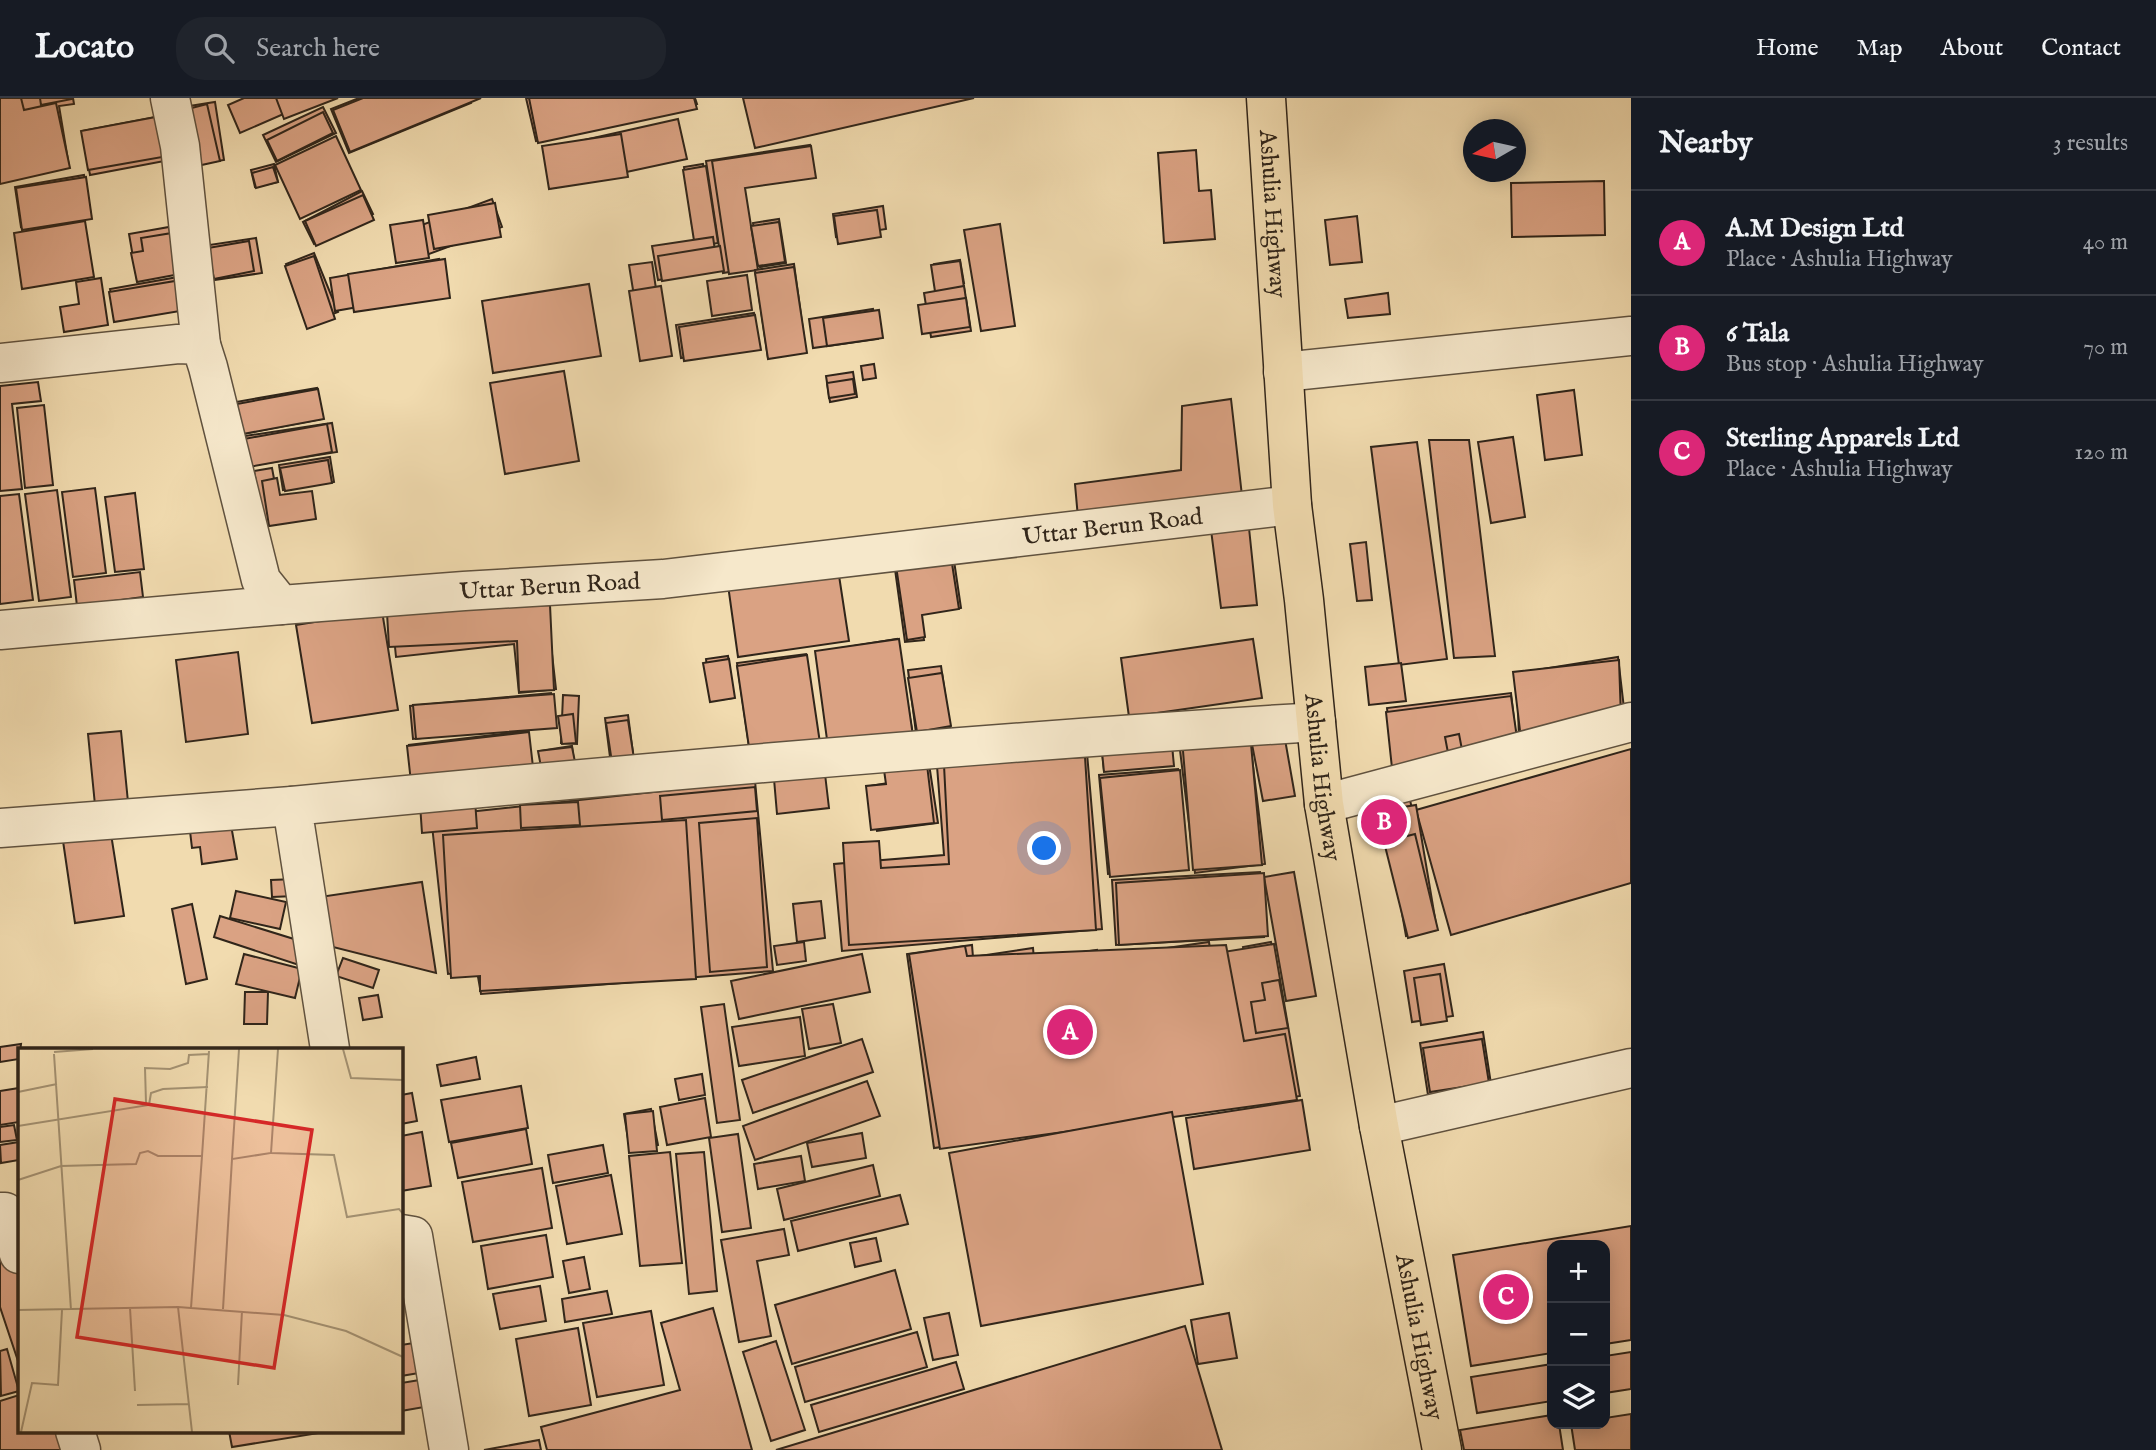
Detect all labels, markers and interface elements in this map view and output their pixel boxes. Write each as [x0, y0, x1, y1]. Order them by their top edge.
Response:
search box [176, 17, 666, 80]
text: Locato [35, 27, 134, 69]
icon: search [200, 29, 238, 67]
text: Search here [256, 32, 380, 65]
text: Home [1756, 33, 1819, 64]
text: Map [1857, 33, 1903, 64]
text: About [1941, 33, 2003, 64]
text: Contact [2041, 33, 2121, 64]
north arrow [1463, 119, 1526, 182]
text: Nearby [1659, 125, 1752, 163]
street label: Ashulia Highway [1251, 128, 1293, 299]
text: 3 results [2053, 129, 2128, 158]
text: A.M Design Ltd [1726, 212, 1904, 245]
text: A [1674, 228, 1690, 257]
text: 40 m [2083, 228, 2128, 257]
text: Place · Ashulia Highway [1726, 245, 1953, 274]
text: 6 Tala [1726, 317, 1789, 350]
text: B [1674, 333, 1690, 362]
text: 70 m [2083, 333, 2128, 362]
text: Bus stop · Ashulia Highway [1726, 350, 1984, 379]
text: Sterling Apparels Ltd [1726, 422, 1959, 455]
text: C [1674, 438, 1690, 467]
text: 120 m [2075, 438, 2128, 467]
text: Place · Ashulia Highway [1726, 455, 1953, 484]
street label: Uttar Berun Road [1021, 502, 1205, 554]
street label: Uttar Berun Road [458, 566, 641, 608]
street label: Ashulia Highway [1296, 691, 1348, 864]
pin: B [1361, 796, 1407, 848]
your location [1027, 831, 1061, 865]
pin: A [1047, 1006, 1093, 1058]
inset map [18, 1048, 402, 1432]
map controls [1547, 1240, 1610, 1429]
button: + [1547, 1240, 1610, 1303]
street label: Ashulia Highway [1387, 1250, 1450, 1423]
pin: C [1483, 1271, 1529, 1323]
button: − [1547, 1303, 1610, 1366]
button: layers [1547, 1366, 1610, 1429]

